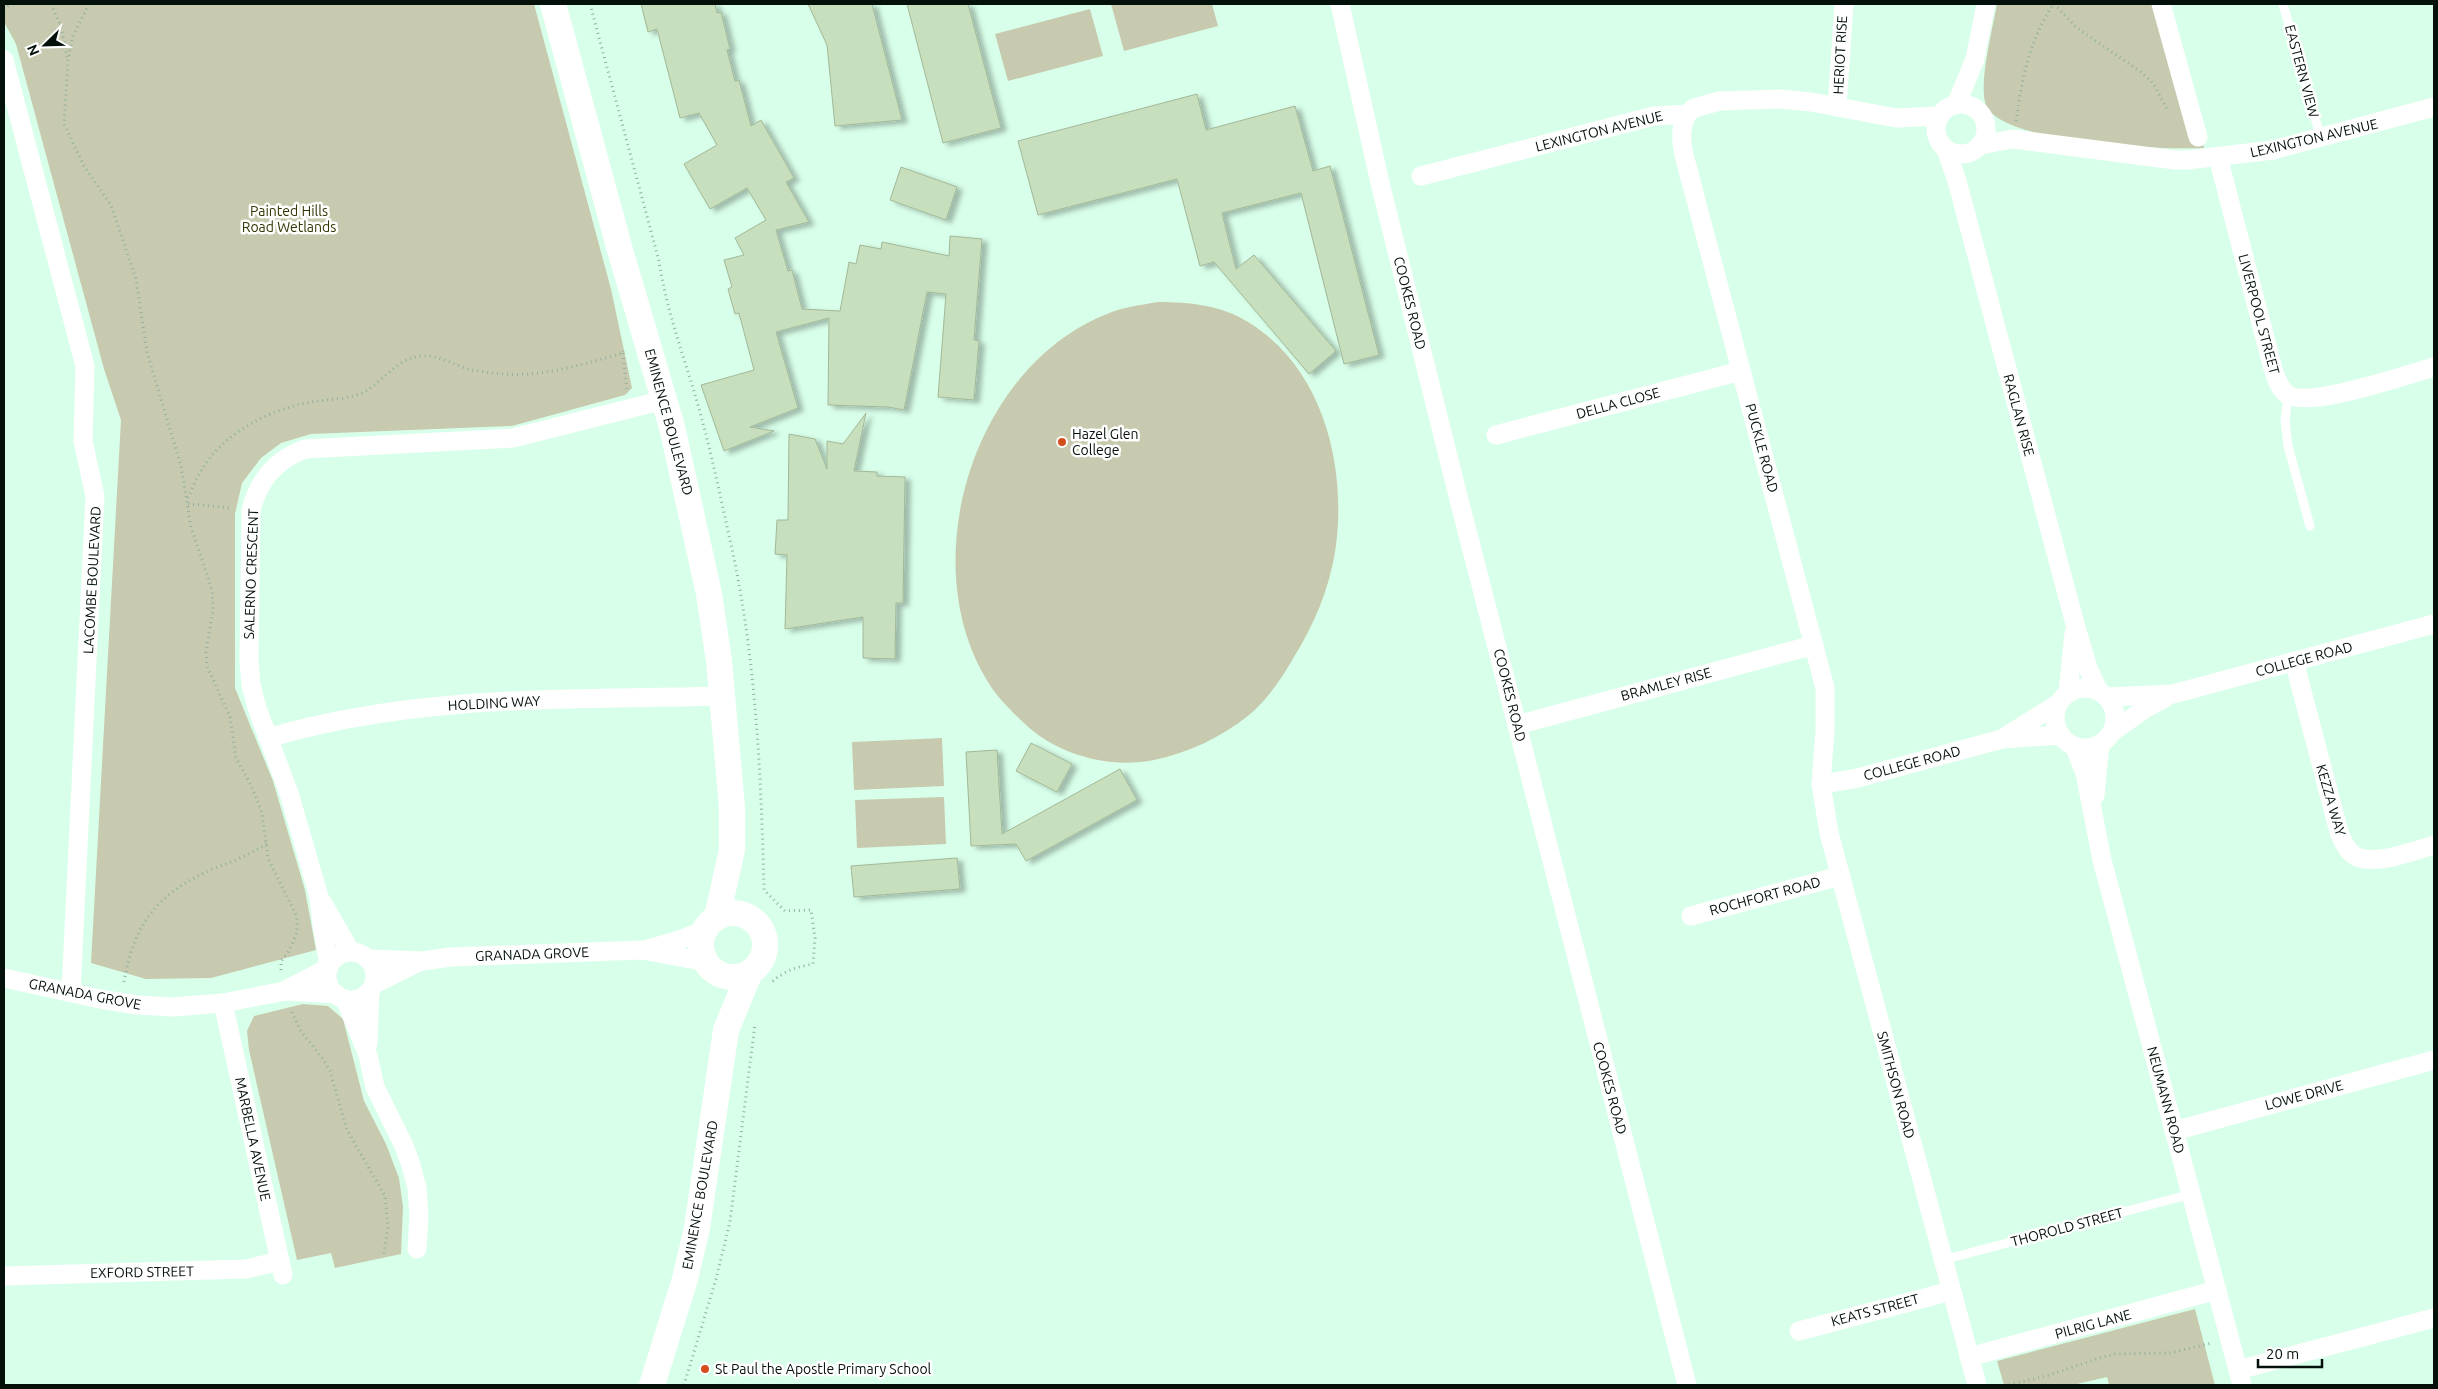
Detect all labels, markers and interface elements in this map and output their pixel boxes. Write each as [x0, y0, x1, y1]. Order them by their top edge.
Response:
street label: HERIOT RISE [1830, 15, 1850, 95]
north arrow [20, 20, 70, 70]
street label: EASTERN VIEW [2282, 23, 2322, 119]
text: N [24, 42, 42, 58]
street label: LEXINGTON AVENUE [1534, 107, 1664, 155]
street label: LEXINGTON AVENUE [2249, 115, 2380, 160]
park label: Painted Hills Road Wetlands [242, 203, 336, 235]
street label: LIVERPOOL STREET [2235, 252, 2283, 376]
street label: COOKES ROAD [1391, 255, 1429, 351]
street label: EMINENCE BOULEVARD [642, 347, 696, 497]
street label: RAGLAN RISE [2000, 372, 2038, 458]
street label: DELLA CLOSE [1574, 384, 1662, 422]
street label: PUCKLE ROAD [1742, 402, 1782, 494]
place label: Hazel Glen College [1072, 426, 1139, 458]
marker: Hazel Glen College [1056, 436, 1068, 448]
street label: LACOMBE BOULEVARD [80, 506, 104, 654]
street label: SALERNO CRESCENT [241, 508, 261, 640]
street label: COLLEGE ROAD [2254, 638, 2354, 680]
street label: COOKES ROAD [1491, 647, 1529, 743]
street label: BRAMLEY RISE [1619, 664, 1713, 704]
street label: HOLDING WAY [447, 693, 541, 713]
street label: COLLEGE ROAD [1862, 742, 1962, 784]
street label: KEZZA WAY [2313, 762, 2349, 838]
street label: ROCHFORT ROAD [1708, 873, 1822, 919]
street label: GRANADA GROVE [475, 944, 589, 964]
street label: GRANADA GROVE [27, 975, 143, 1013]
street label: SMITHSON ROAD [1874, 1030, 1918, 1141]
street label: COOKES ROAD [1590, 1040, 1630, 1136]
street label: NEUMANN ROAD [2144, 1045, 2188, 1155]
street label: MARBELLA AVENUE [232, 1076, 274, 1203]
street label: LOWE DRIVE [2263, 1077, 2345, 1113]
street label: EMINENCE BOULEVARD [679, 1119, 721, 1271]
street label: THOROLD STREET [2009, 1204, 2125, 1250]
street label: EXFORD STREET [90, 1263, 194, 1281]
street label: KEATS STREET [1829, 1290, 1921, 1329]
street label: PILRIG LANE [2053, 1306, 2133, 1342]
scale bar [2258, 1336, 2322, 1368]
text: 20 m [2266, 1345, 2299, 1362]
place label: St Paul the Apostle Primary School [715, 1361, 932, 1377]
marker: St Paul the Apostle Primary School [699, 1363, 711, 1375]

